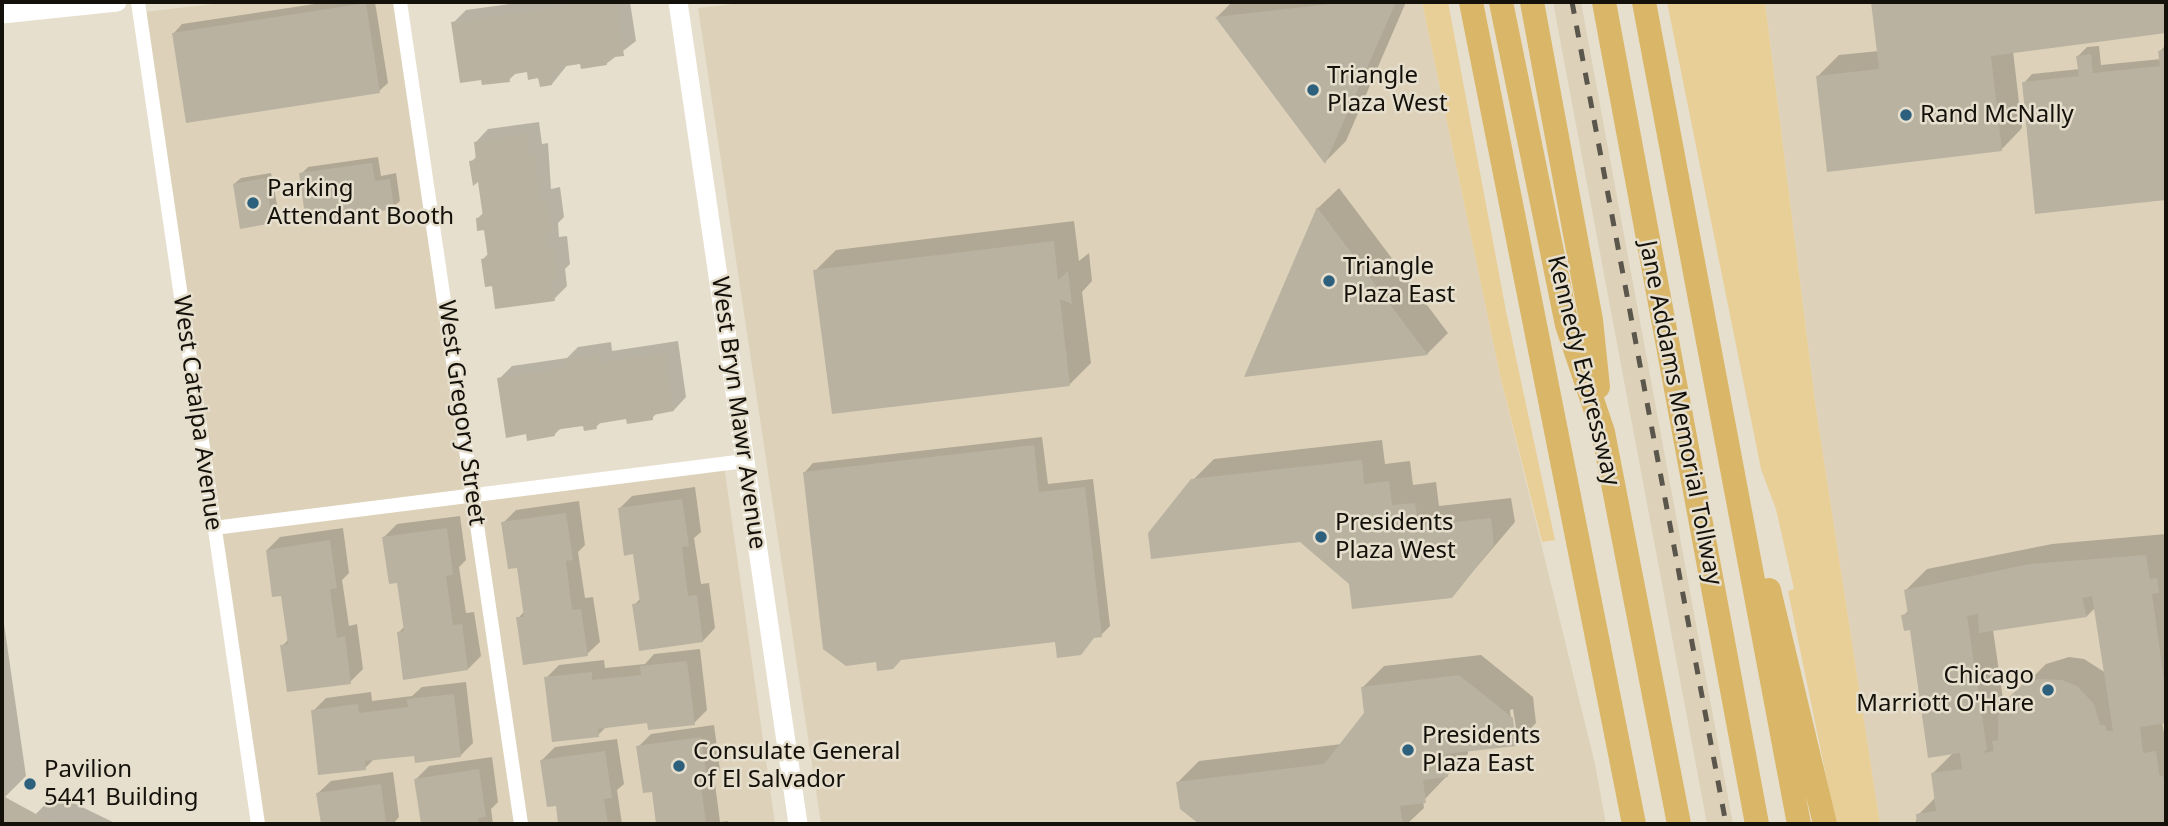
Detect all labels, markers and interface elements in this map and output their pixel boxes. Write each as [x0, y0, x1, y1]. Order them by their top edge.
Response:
place label: Triangle Plaza West [1327, 62, 1448, 118]
marker: Triangle Plaza West [1305, 82, 1321, 98]
place label: Rand McNally [1920, 101, 2074, 129]
marker: Rand McNally [1898, 107, 1914, 123]
place label: Parking Attendant Booth [267, 175, 454, 231]
marker: Parking Attendant Booth [245, 195, 261, 211]
street label: Jane Addams Memorial Tollway [1632, 238, 1728, 588]
place label: Triangle Plaza East [1343, 253, 1455, 309]
street label: Kennedy Expressway [1540, 253, 1626, 489]
marker: Triangle Plaza East [1321, 273, 1337, 289]
street label: West Bryn Mawr Avenue [705, 275, 771, 551]
street label: West Catalpa Avenue [166, 293, 228, 533]
street label: West Gregory Street [431, 299, 491, 527]
place label: Presidents Plaza West [1335, 509, 1456, 565]
marker: Presidents Plaza West [1313, 529, 1329, 545]
place label: Chicago Marriott O'Hare [1856, 662, 2034, 718]
marker: Chicago Marriott O'Hare [2040, 682, 2056, 698]
place label: Presidents Plaza East [1422, 722, 1540, 778]
place label: Consulate General of El Salvador [693, 738, 900, 794]
marker: Presidents Plaza East [1400, 742, 1416, 758]
place label: Pavilion 5441 Building [44, 756, 199, 812]
marker: Consulate General of El Salvador [671, 758, 687, 774]
marker: Pavilion 5441 Building [22, 776, 38, 792]

